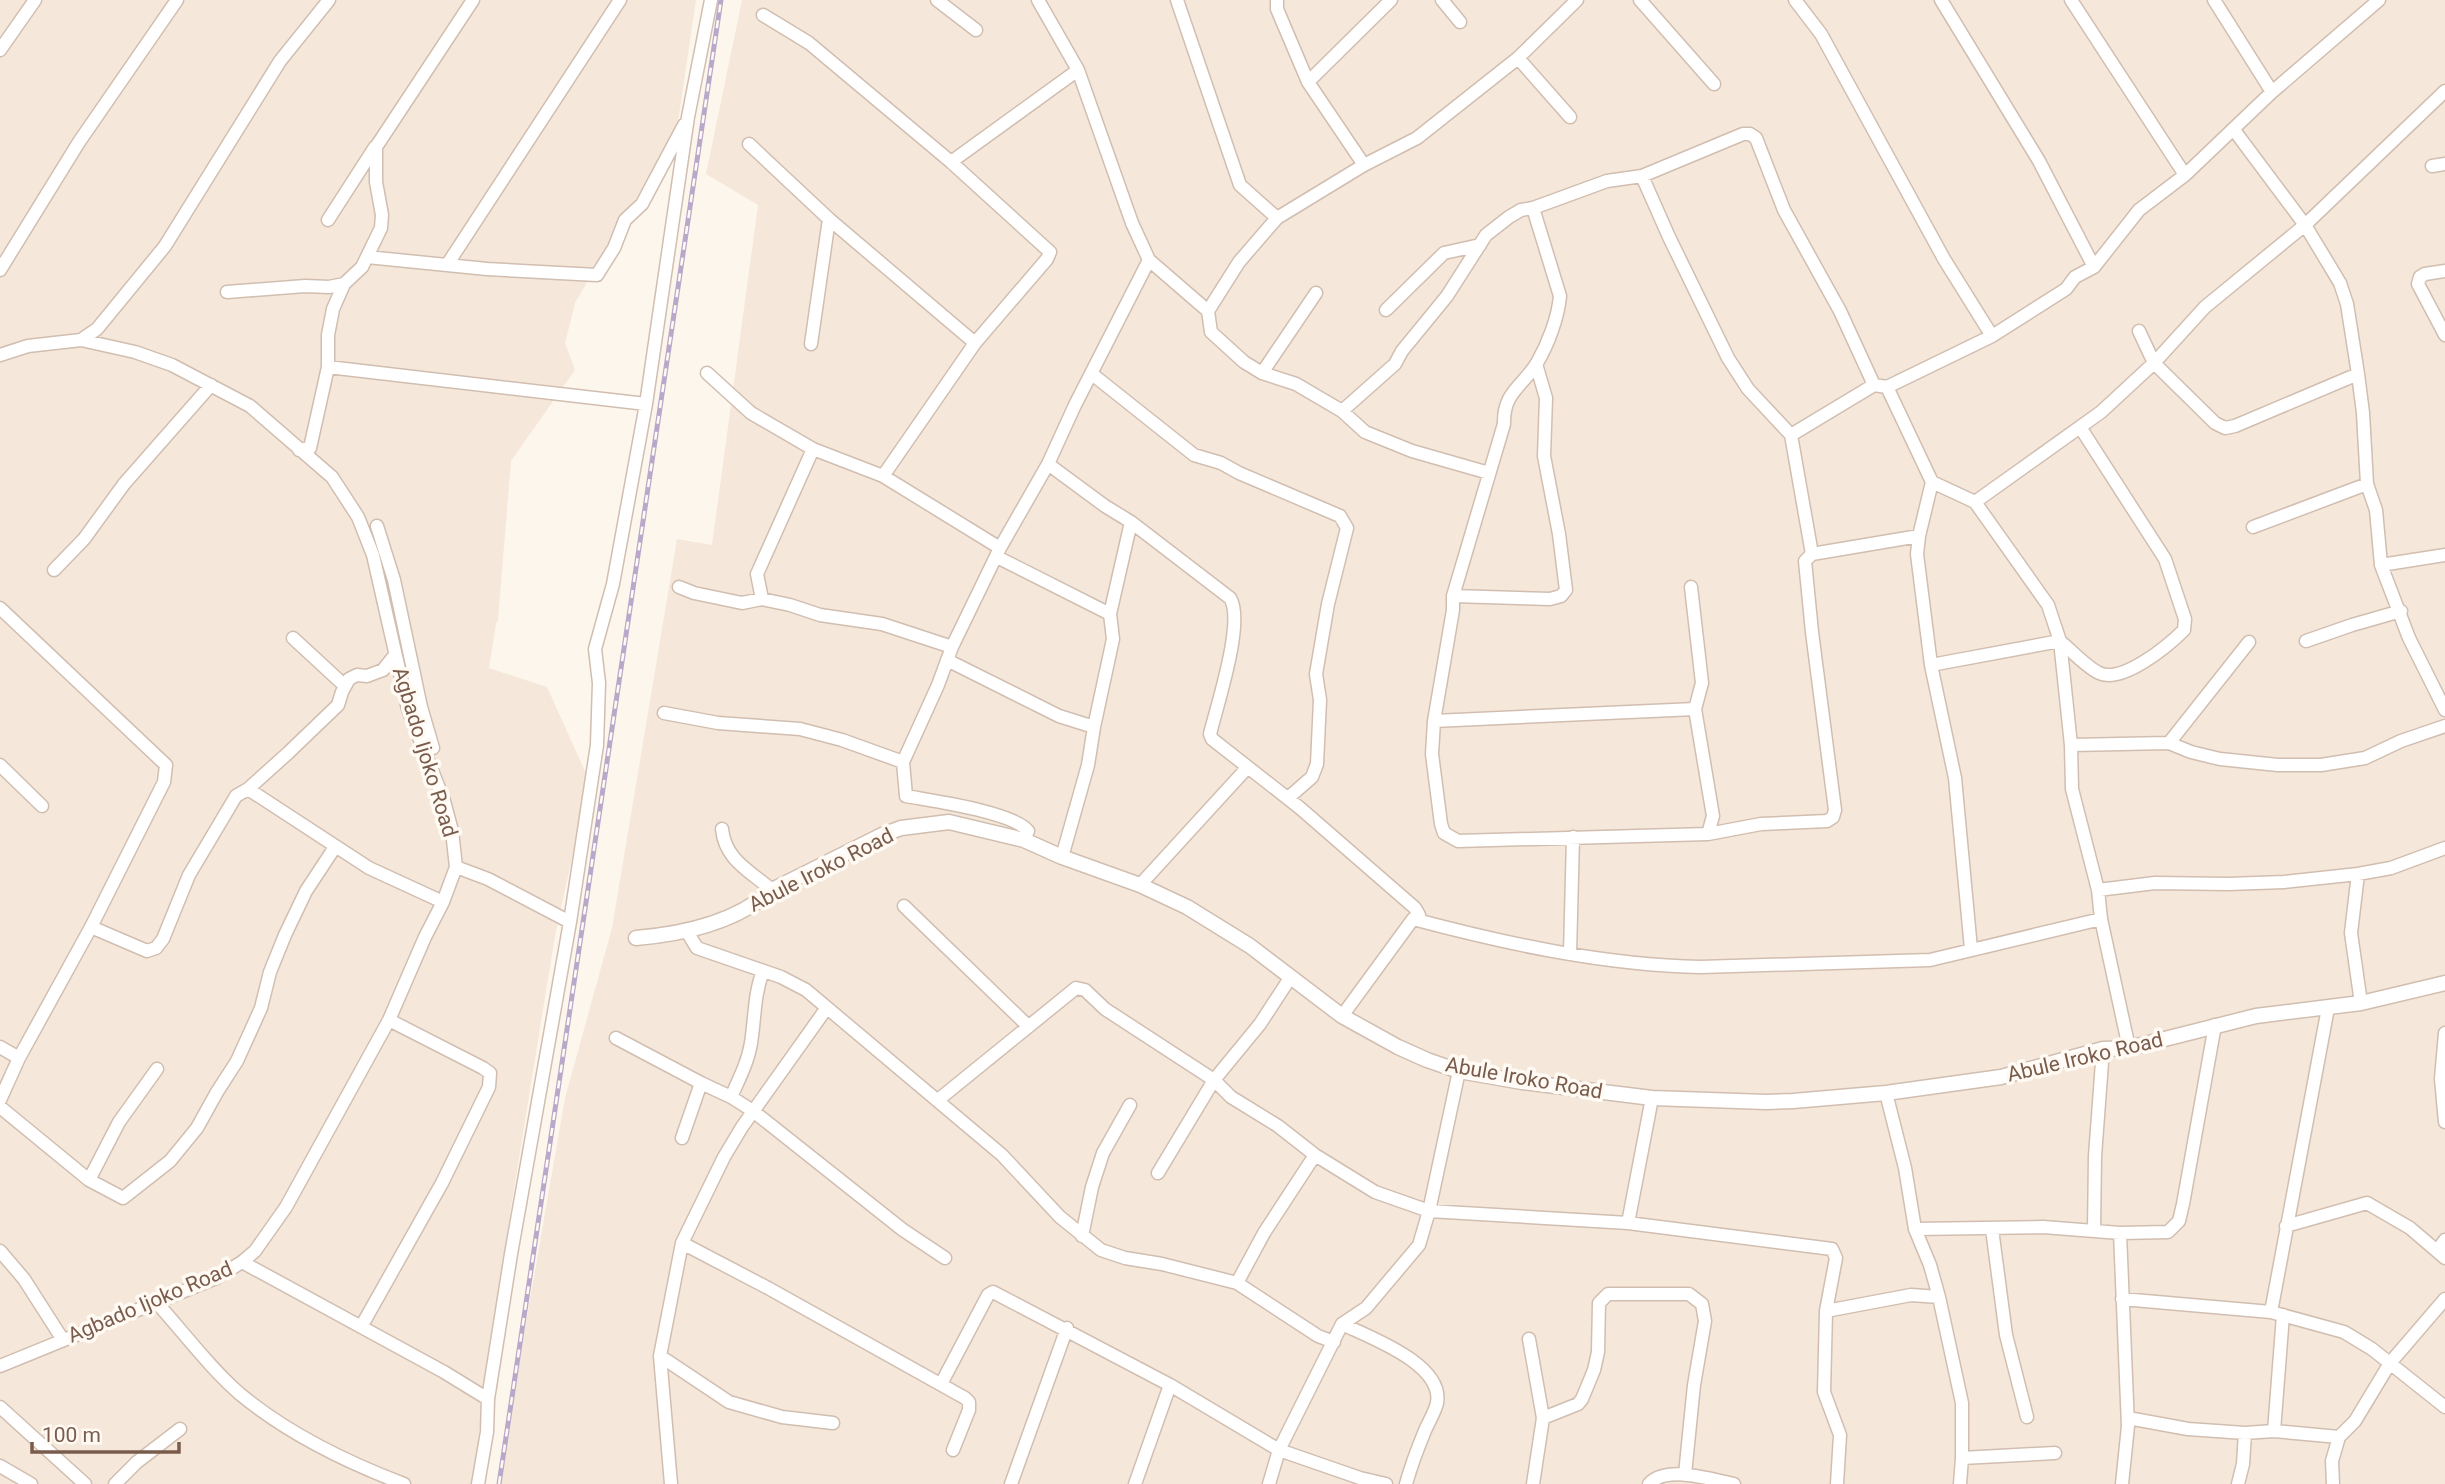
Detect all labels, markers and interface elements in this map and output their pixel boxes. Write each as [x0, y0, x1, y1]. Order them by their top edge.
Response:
street label: Agbado Ijoko Road [388, 664, 462, 840]
street label: Abule Iroko Road [745, 823, 897, 917]
street label: Abule Iroko Road [2005, 1027, 2165, 1087]
street label: Abule Iroko Road [1444, 1052, 1604, 1104]
street label: Agbado Ijoko Road [64, 1256, 236, 1348]
scale bar [32, 1410, 178, 1454]
text: 100 m [42, 1423, 101, 1447]

